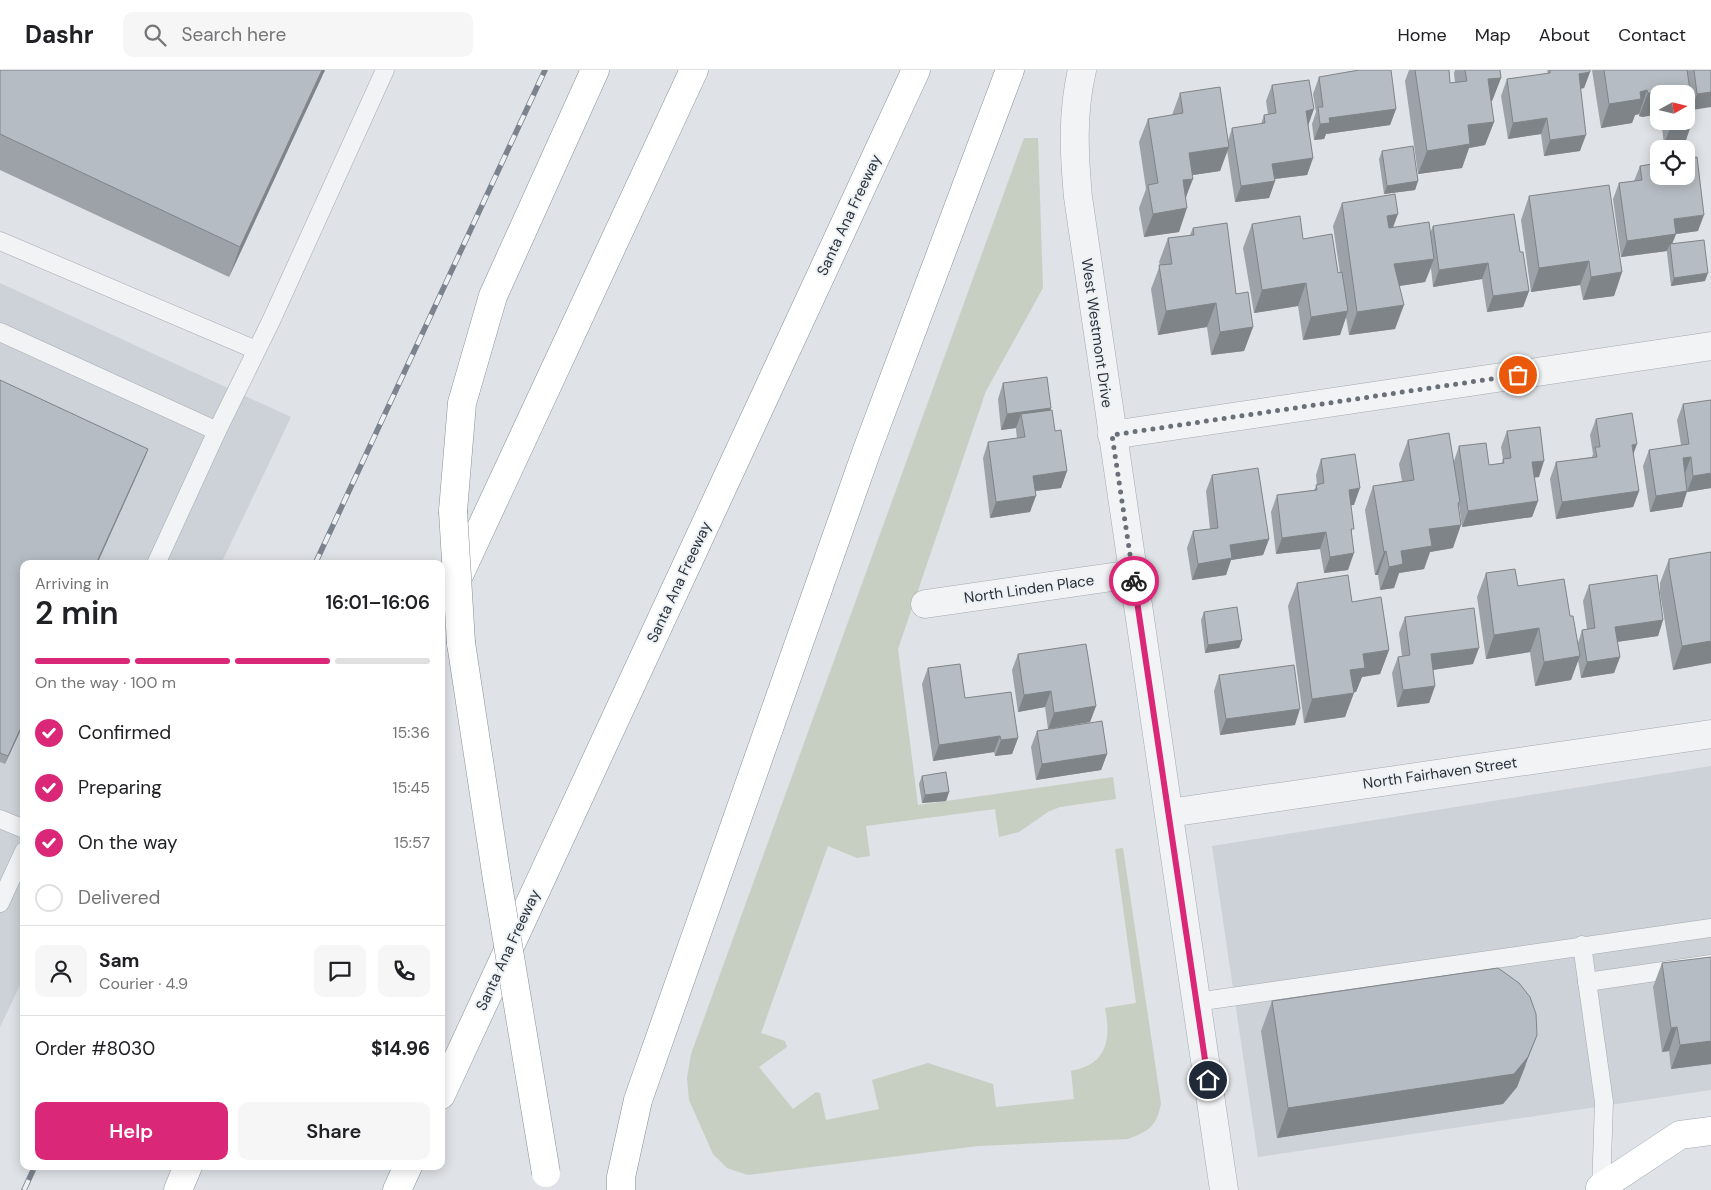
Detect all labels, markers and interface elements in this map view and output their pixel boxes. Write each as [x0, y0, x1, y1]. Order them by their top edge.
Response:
search box [123, 12, 473, 57]
text: Dashr [25, 19, 93, 50]
icon: search [141, 21, 169, 49]
text: Search here [181, 22, 286, 47]
text: Home [1397, 23, 1447, 47]
text: Map [1475, 23, 1511, 47]
text: About [1539, 23, 1590, 47]
text: Contact [1618, 23, 1686, 47]
north arrow [1650, 85, 1695, 130]
map controls [1650, 85, 1695, 185]
button: locate [1650, 140, 1695, 185]
street label: Santa Ana Freeway [812, 150, 886, 279]
street label: West Westmont Drive [1077, 257, 1117, 409]
pin [1497, 354, 1539, 396]
icon: bag [1504, 361, 1532, 389]
street label: Santa Ana Freeway [642, 517, 716, 646]
courier [1109, 556, 1159, 606]
icon: bike [1120, 567, 1148, 595]
street label: North Linden Place [963, 570, 1095, 608]
text: Arriving in [35, 573, 109, 594]
text: 16:01–16:06 [325, 590, 430, 615]
text: 2 min [35, 592, 119, 634]
text: On the way · 100 m [35, 672, 176, 693]
icon: check [35, 719, 63, 747]
text: Confirmed [78, 720, 171, 745]
text: 15:36 [393, 722, 430, 743]
street label: North Fairhaven Street [1361, 752, 1519, 794]
icon: check [35, 774, 63, 802]
text: Preparing [78, 775, 162, 800]
text: 15:45 [393, 777, 430, 798]
icon: check [35, 829, 63, 857]
text: On the way [78, 830, 178, 855]
text: 15:57 [394, 832, 430, 853]
text: Delivered [78, 885, 160, 910]
street label: Santa Ana Freeway [471, 885, 545, 1014]
button: person [35, 945, 87, 997]
button: chat [314, 945, 366, 997]
button: phone [378, 945, 430, 997]
text: Sam [99, 948, 140, 973]
text: Courier · 4.9 [99, 973, 188, 994]
text: Order #8030 [35, 1036, 155, 1061]
text: $14.96 [371, 1036, 430, 1061]
pin [1187, 1059, 1229, 1101]
icon: home [1194, 1066, 1222, 1094]
button: Help [35, 1102, 228, 1160]
button: Share [238, 1102, 430, 1160]

